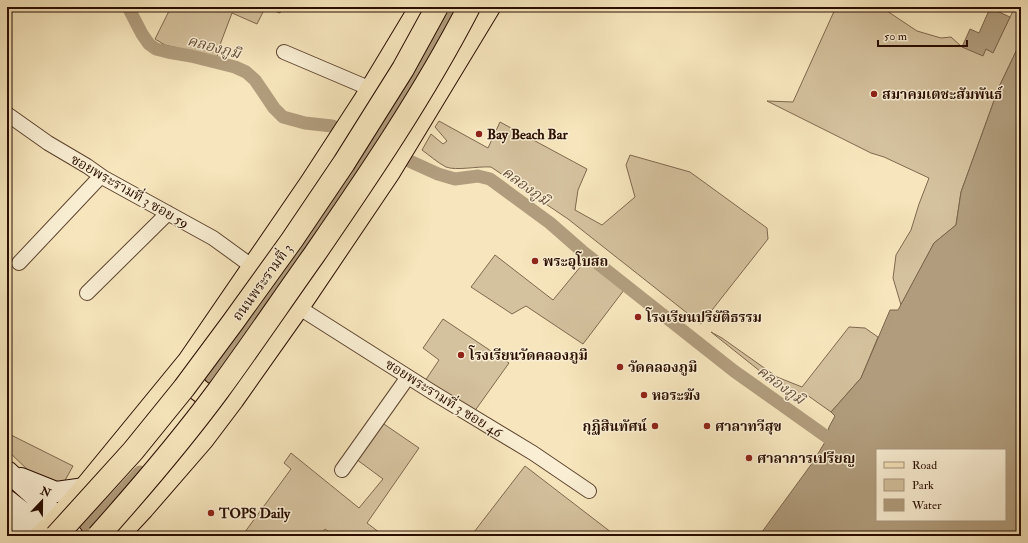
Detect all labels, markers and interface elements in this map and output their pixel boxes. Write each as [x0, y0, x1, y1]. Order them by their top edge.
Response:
scale bar [878, 22, 967, 48]
text: 50 m [884, 29, 908, 44]
water label: คลองภูมิ [185, 31, 244, 64]
place label: สมาคมเตชะสัมพันธ์ [882, 85, 1003, 103]
marker: สมาคมเตชะสัมพันธ์ [869, 89, 879, 99]
place label: Bay Beach Bar [487, 126, 569, 144]
marker: Bay Beach Bar [474, 129, 484, 139]
street label: ซอยพระรามที่ 3 ซอย 59 [68, 149, 193, 232]
water label: คลองภูมิ [498, 163, 555, 211]
street label: ถนนพระรามที่ 3 [227, 239, 296, 324]
place label: พระอุโบสถ [543, 251, 608, 270]
marker: พระอุโบสถ [530, 256, 540, 266]
place label: โรงเรียนปริยัติธรรม [645, 307, 762, 326]
marker: โรงเรียนปริยัติธรรม [633, 312, 643, 322]
place label: โรงเรียนวัดคลองภูมิ [468, 345, 588, 364]
marker: โรงเรียนวัดคลองภูมิ [456, 350, 466, 360]
street label: ซอยพระรามที่ 3 ซอย 46 [382, 354, 507, 442]
place label: วัดคลองภูมิ [628, 359, 697, 376]
marker: วัดคลองภูมิ [615, 362, 625, 372]
water label: คลองภูมิ [753, 362, 810, 410]
place label: หอระฆัง [652, 387, 700, 404]
marker: หอระฆัง [639, 390, 649, 400]
place label: กุฏิสินทัศน์ [583, 417, 648, 435]
place label: ศาลาทวีสุข [715, 418, 782, 435]
marker: กุฏิสินทัศน์ [650, 421, 660, 431]
marker: ศาลาทวีสุข [702, 421, 712, 431]
legend [876, 449, 1006, 521]
place label: ศาลาการเปรียญ [757, 450, 855, 467]
marker: ศาลาการเปรียญ [744, 453, 754, 463]
text: Road [912, 458, 937, 473]
text: Park [912, 478, 934, 493]
north arrow [22, 481, 62, 521]
text: N [38, 484, 54, 500]
text: Water [911, 498, 942, 513]
place label: TOPS Daily [218, 505, 291, 523]
marker: TOPS Daily [206, 508, 216, 518]

